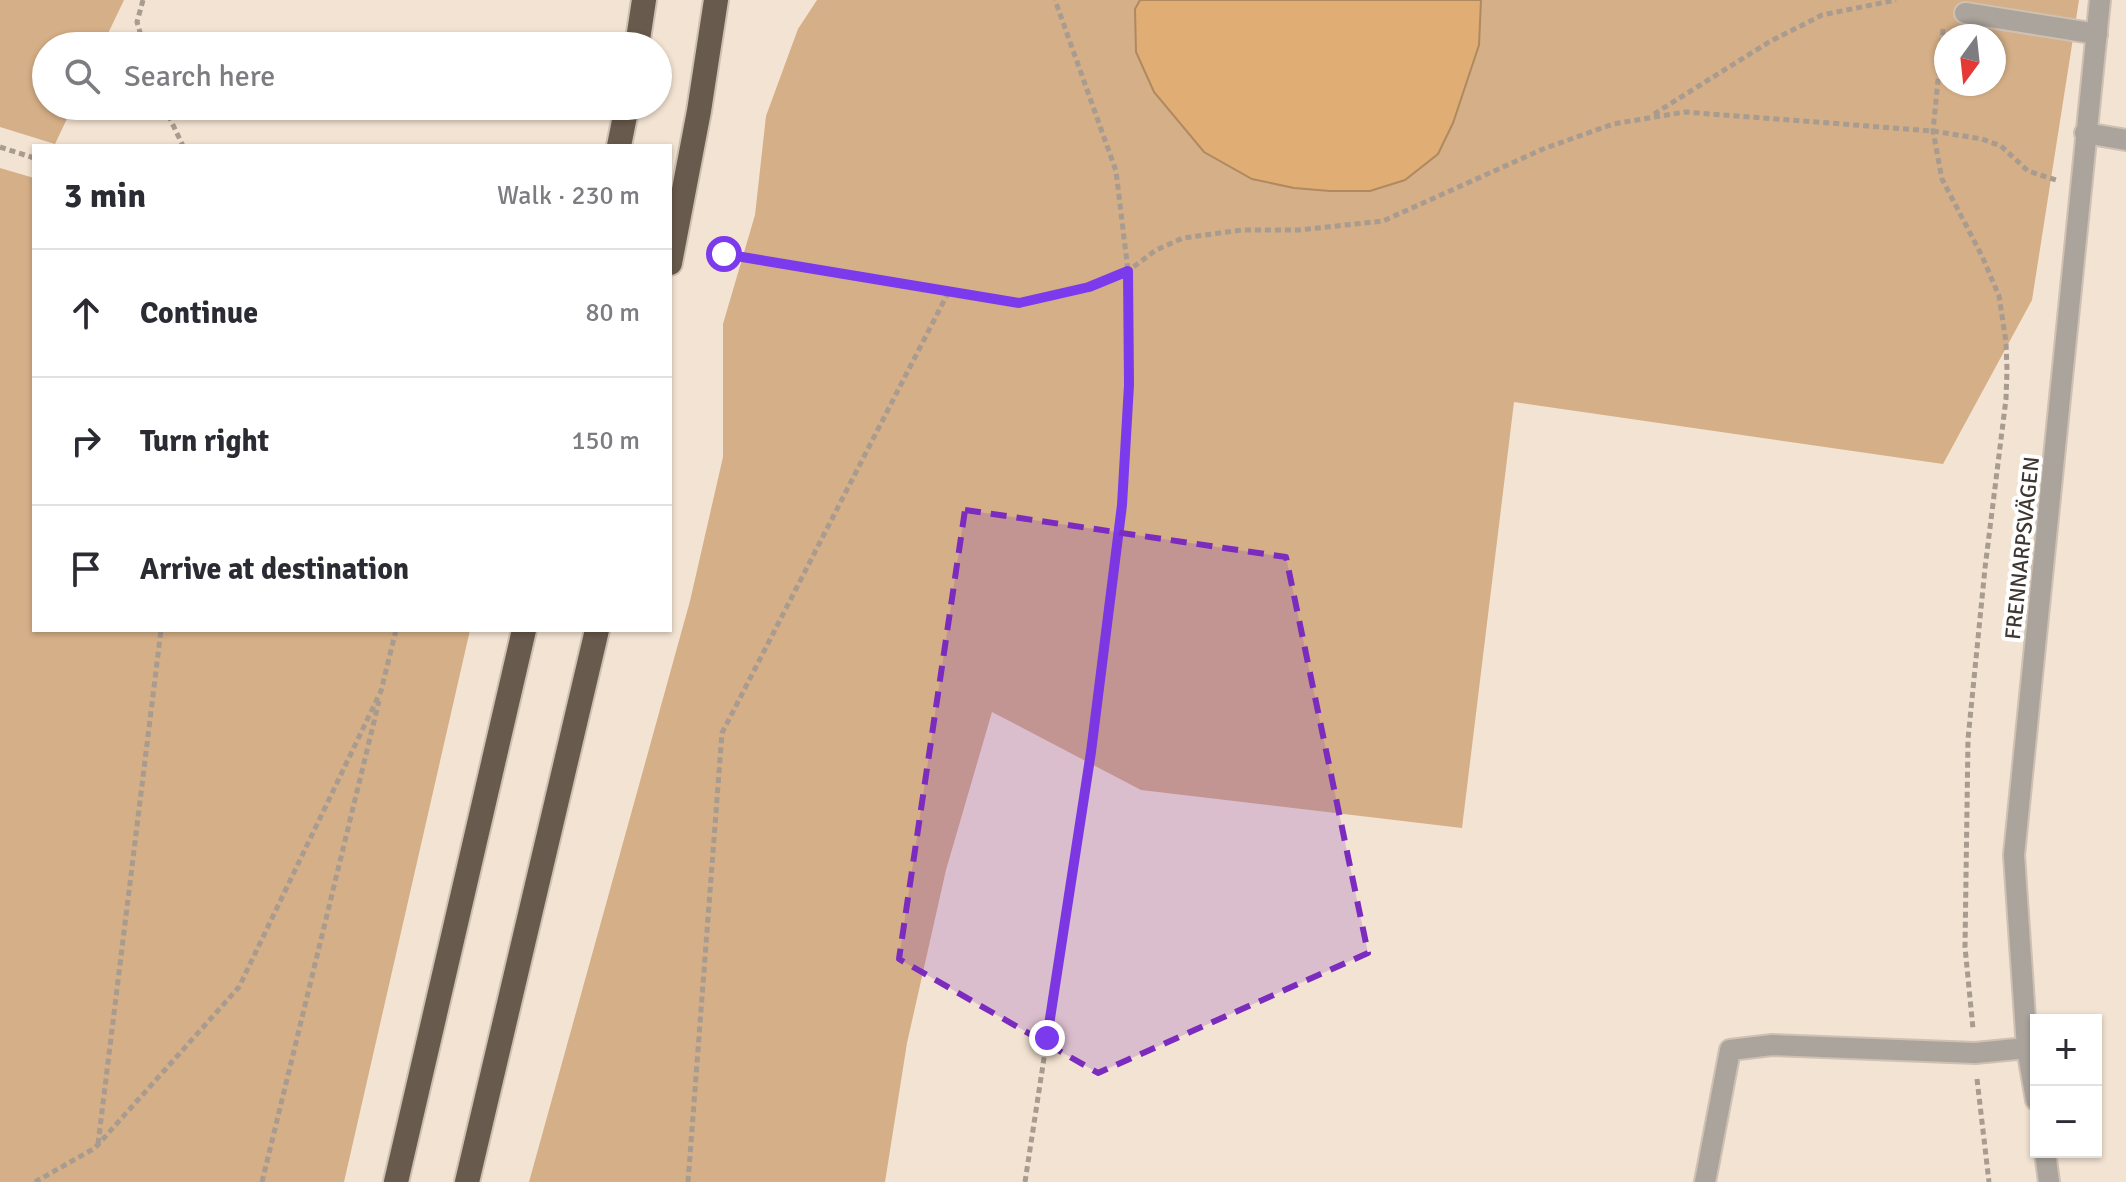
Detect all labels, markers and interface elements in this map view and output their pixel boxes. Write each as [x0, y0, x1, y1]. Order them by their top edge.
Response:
north arrow [1934, 24, 2006, 96]
search box [32, 32, 672, 120]
icon: search [60, 54, 104, 98]
text: Search here [124, 58, 275, 95]
text: 3 min [64, 175, 146, 217]
text: Walk · 230 m [497, 180, 640, 212]
route start [706, 236, 742, 272]
icon: ahead [64, 291, 108, 335]
text: Continue [140, 295, 258, 332]
text: 80 m [585, 297, 640, 329]
icon: right [64, 419, 108, 463]
text: Turn right [140, 423, 269, 460]
text: 150 m [571, 425, 640, 457]
street label: FRENNARPSVÄGEN [1999, 455, 2045, 641]
icon: arrive [64, 547, 108, 591]
text: Arrive at destination [140, 551, 409, 588]
map controls [2030, 1014, 2102, 1158]
button: + [2030, 1014, 2102, 1086]
route end [1029, 1020, 1065, 1056]
button: − [2030, 1086, 2102, 1158]

